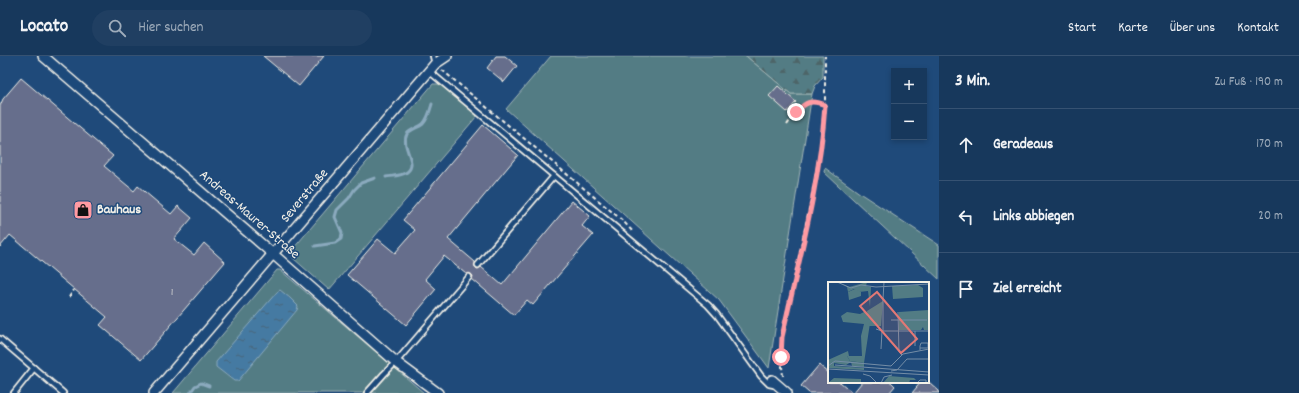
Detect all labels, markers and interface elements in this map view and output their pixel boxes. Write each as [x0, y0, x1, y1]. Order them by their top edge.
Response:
search box [92, 10, 372, 46]
text: Locato [20, 14, 68, 41]
icon: search [106, 17, 128, 39]
text: Hier suchen [138, 17, 204, 39]
text: Start [1068, 18, 1096, 38]
text: Karte [1118, 18, 1148, 38]
text: Über uns [1170, 18, 1215, 38]
text: Kontakt [1237, 18, 1279, 38]
map controls [891, 68, 927, 140]
button: + [891, 68, 927, 104]
text: 3 Min. [955, 70, 990, 94]
text: Zu Fuß · 190 m [1214, 73, 1283, 92]
route end [787, 103, 805, 121]
button: − [891, 104, 927, 140]
icon: ahead [955, 134, 977, 156]
text: Geradeaus [993, 134, 1053, 156]
text: 170 m [1256, 135, 1283, 154]
street label: Severstraße [276, 165, 334, 227]
street label: Andreas-Maurer-Straße [194, 166, 304, 264]
shop icon: Bauhaus [72, 199, 94, 221]
place label: Bauhaus [97, 200, 141, 220]
icon: left [955, 206, 977, 228]
text: Links abbiegen [993, 206, 1074, 228]
text: 20 m [1258, 207, 1283, 226]
icon: arrive [955, 278, 977, 300]
text: Ziel erreicht [993, 278, 1061, 300]
inset map [828, 282, 929, 383]
house number: 1 [171, 284, 173, 301]
route start [772, 348, 790, 366]

